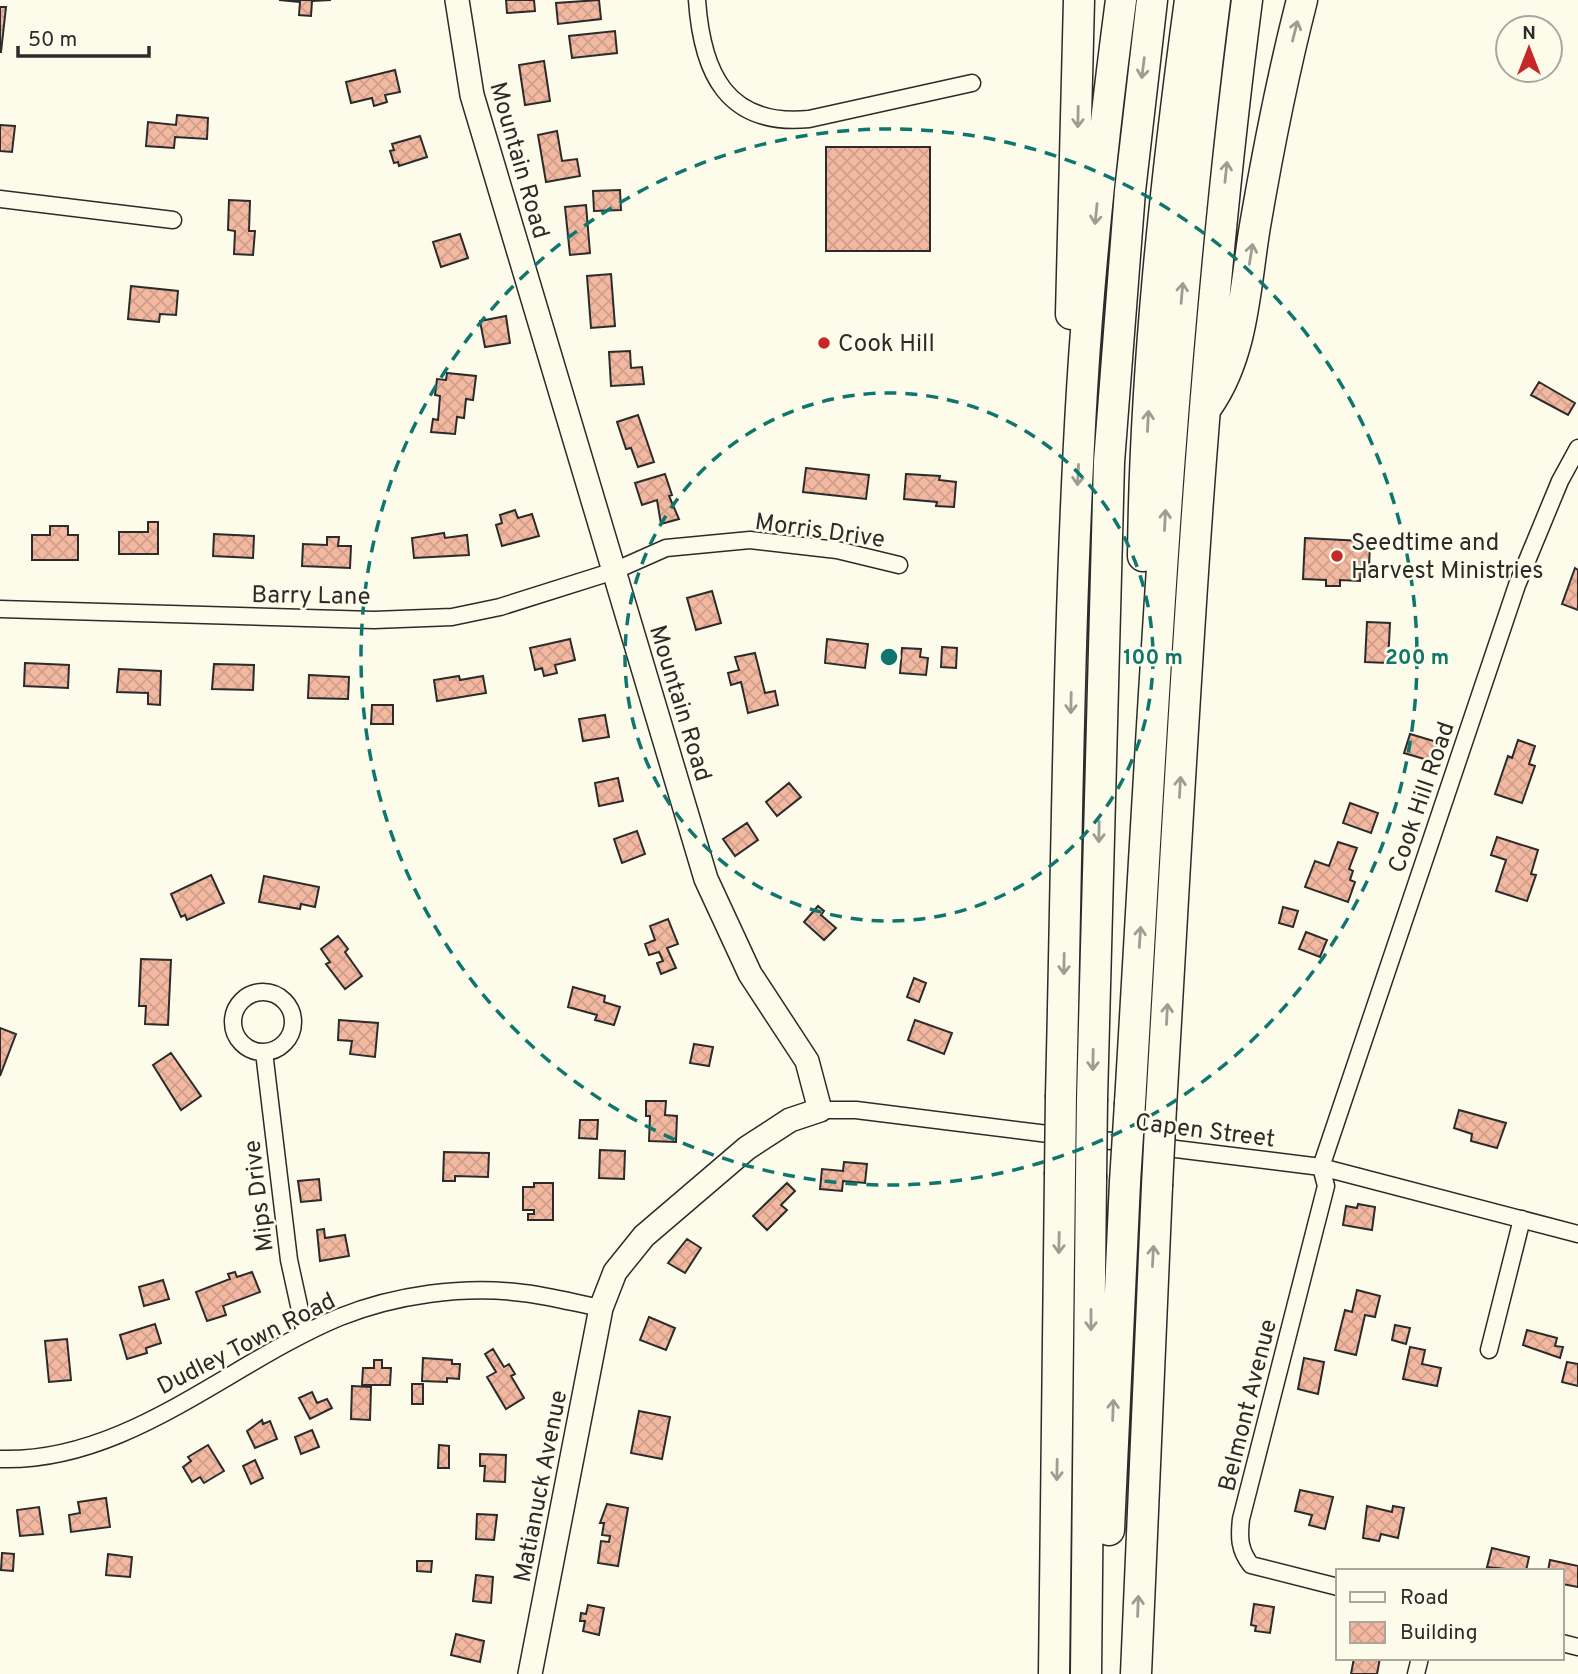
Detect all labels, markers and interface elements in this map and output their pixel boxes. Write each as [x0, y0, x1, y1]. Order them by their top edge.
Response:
scale bar [18, 14, 149, 58]
north arrow [1494, 14, 1564, 84]
one-way arrow [1289, 20, 1302, 43]
text: N [1522, 22, 1536, 46]
text: 50 m [28, 27, 77, 54]
one-way arrow [1137, 56, 1150, 79]
street label: Mountain Road [481, 79, 555, 242]
one-way arrow [1071, 105, 1084, 128]
one-way arrow [1220, 161, 1233, 184]
one-way arrow [1090, 202, 1103, 225]
one-way arrow [1245, 243, 1258, 266]
one-way arrow [1176, 282, 1189, 305]
place label: Cook Hill [838, 330, 935, 360]
marker: Cook Hill [816, 335, 832, 351]
one-way arrow [1141, 410, 1154, 433]
one-way arrow [1071, 464, 1084, 487]
street label: Morris Drive [753, 508, 887, 556]
one-way arrow [1158, 508, 1171, 531]
place label: Seedtime and Harvest Ministries [1351, 529, 1544, 587]
marker: Seedtime and Harvest Ministries [1329, 548, 1345, 564]
street label: Barry Lane [251, 581, 371, 613]
street label: Mountain Road [641, 622, 717, 785]
centre of rings [877, 645, 901, 669]
text: 100 m [1123, 645, 1183, 672]
text: 200 m [1385, 645, 1449, 672]
one-way arrow [1064, 691, 1078, 714]
street label: Cook Hill Road [1383, 718, 1463, 877]
one-way arrow [1174, 776, 1187, 799]
one-way arrow [1092, 821, 1105, 844]
one-way arrow [1134, 926, 1147, 949]
one-way arrow [1058, 953, 1071, 976]
one-way arrow [1160, 1003, 1173, 1026]
one-way arrow [1087, 1048, 1100, 1071]
street label: Capen Street [1133, 1109, 1276, 1155]
street label: Mips Drive [238, 1138, 282, 1253]
one-way arrow [1052, 1231, 1066, 1254]
one-way arrow [1147, 1245, 1160, 1268]
street label: Dudley Town Road [153, 1287, 341, 1403]
one-way arrow [1084, 1308, 1098, 1331]
street label: Belmont Avenue [1213, 1316, 1285, 1495]
street label: Matianuck Avenue [509, 1388, 575, 1585]
one-way arrow [1107, 1399, 1120, 1422]
one-way arrow [1050, 1459, 1063, 1482]
legend [1336, 1569, 1564, 1660]
text: Road [1400, 1585, 1449, 1612]
one-way arrow [1132, 1595, 1145, 1618]
text: Building [1400, 1620, 1478, 1647]

